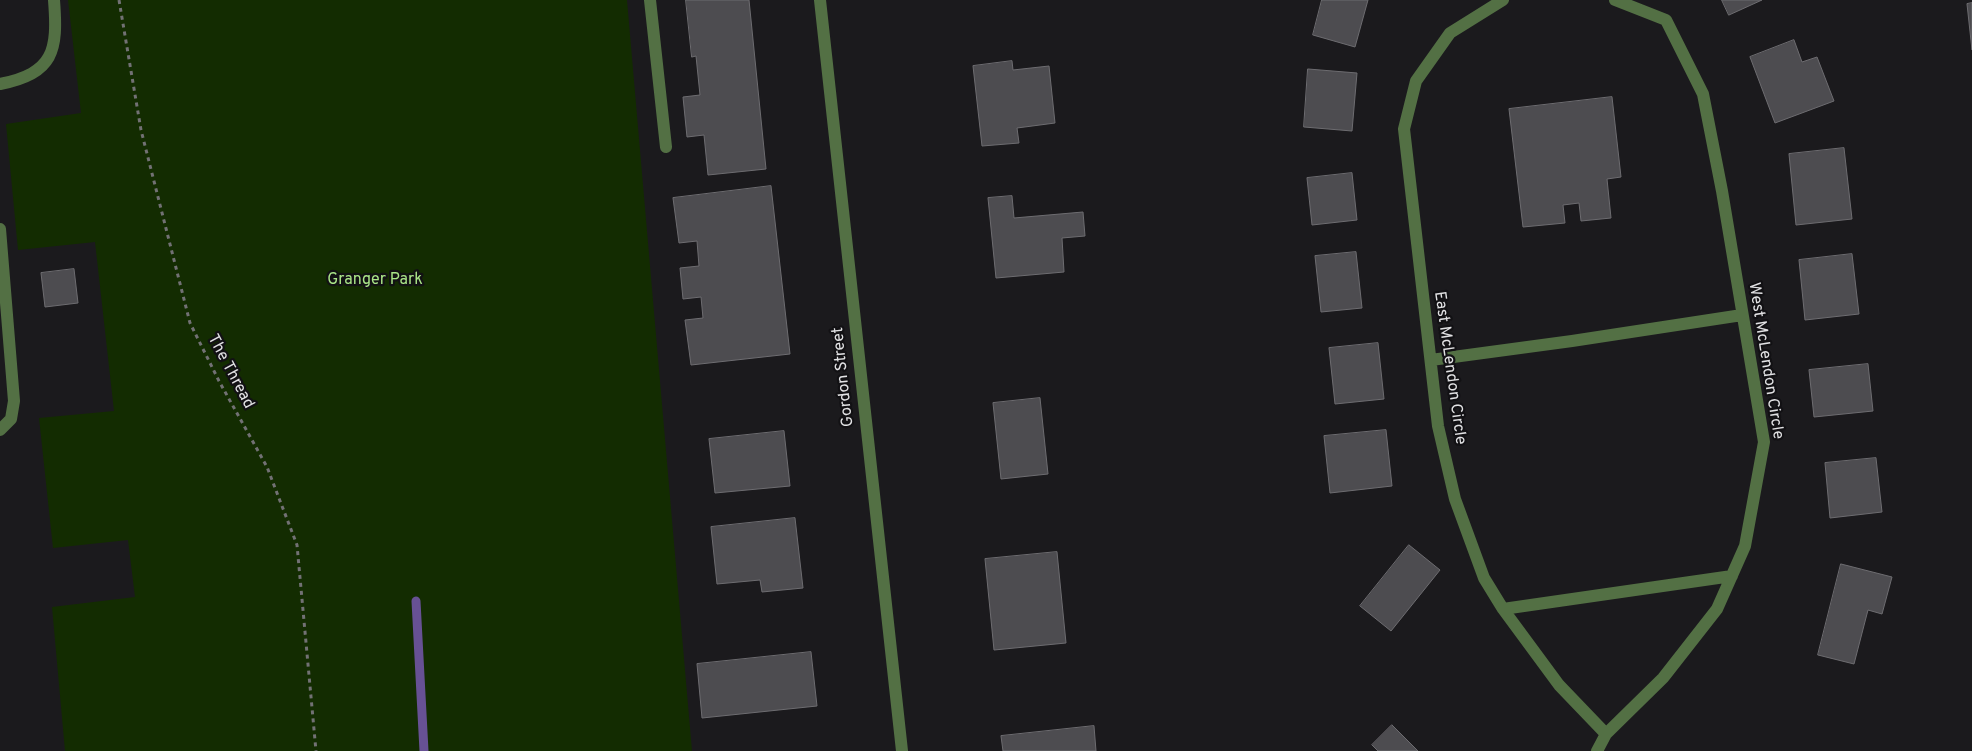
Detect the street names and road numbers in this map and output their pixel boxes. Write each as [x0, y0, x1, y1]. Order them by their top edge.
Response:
street label: West McLendon Circle [1743, 281, 1787, 441]
street label: East McLendon Circle [1429, 290, 1469, 446]
street label: Gordon Street [829, 326, 859, 428]
street label: The Thread [202, 332, 258, 412]

